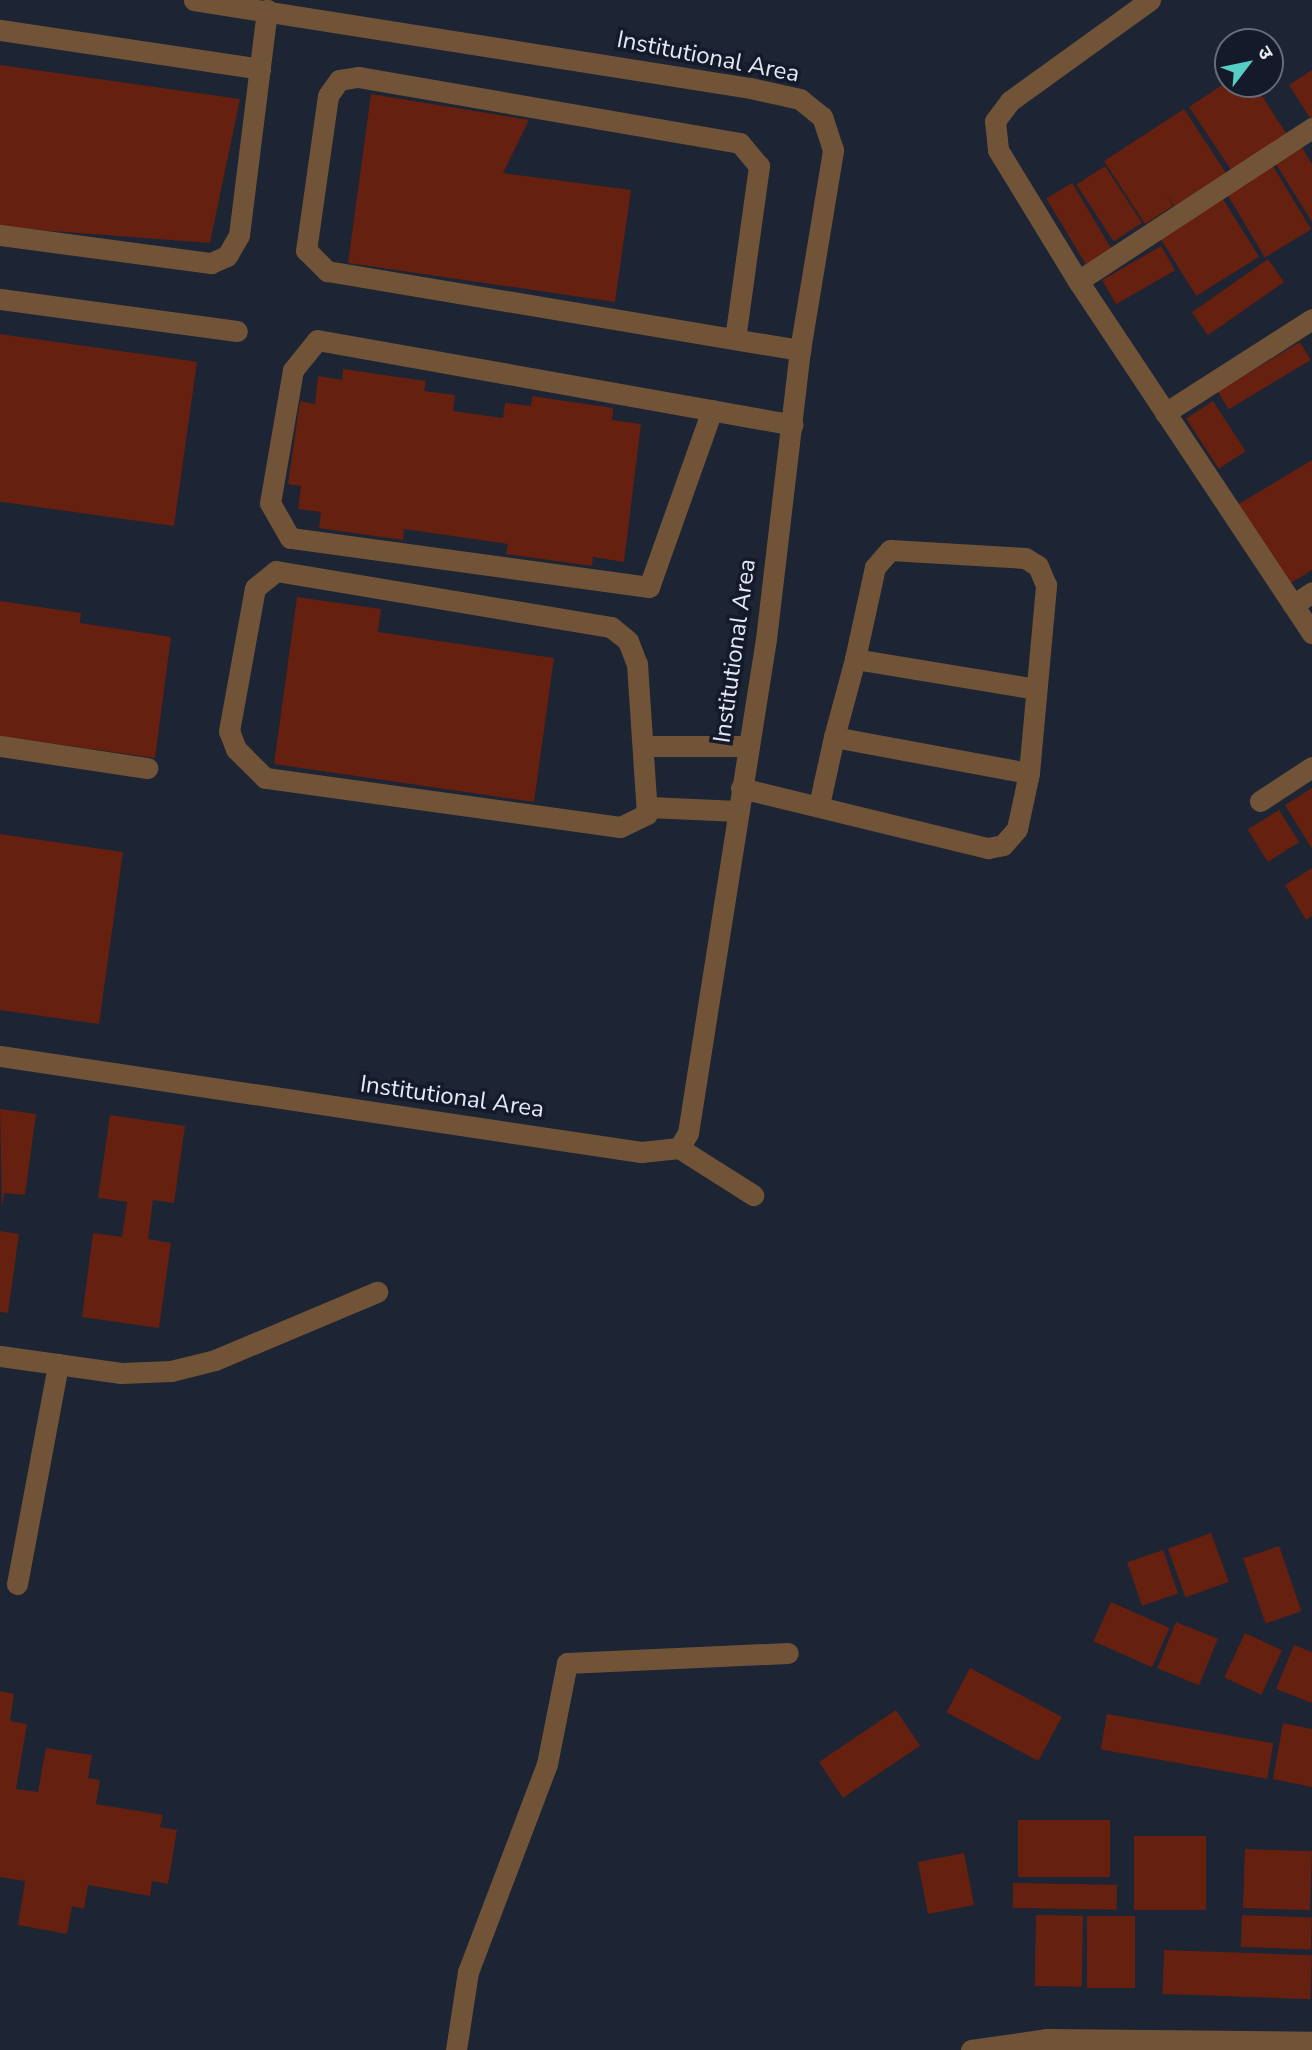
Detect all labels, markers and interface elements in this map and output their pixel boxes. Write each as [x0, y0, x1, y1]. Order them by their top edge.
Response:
street label: Institutional Area [614, 25, 802, 89]
north arrow [1214, 28, 1284, 98]
text: उ [1251, 41, 1279, 65]
street label: Institutional Area [708, 557, 762, 745]
street label: Institutional Area [358, 1070, 546, 1124]

